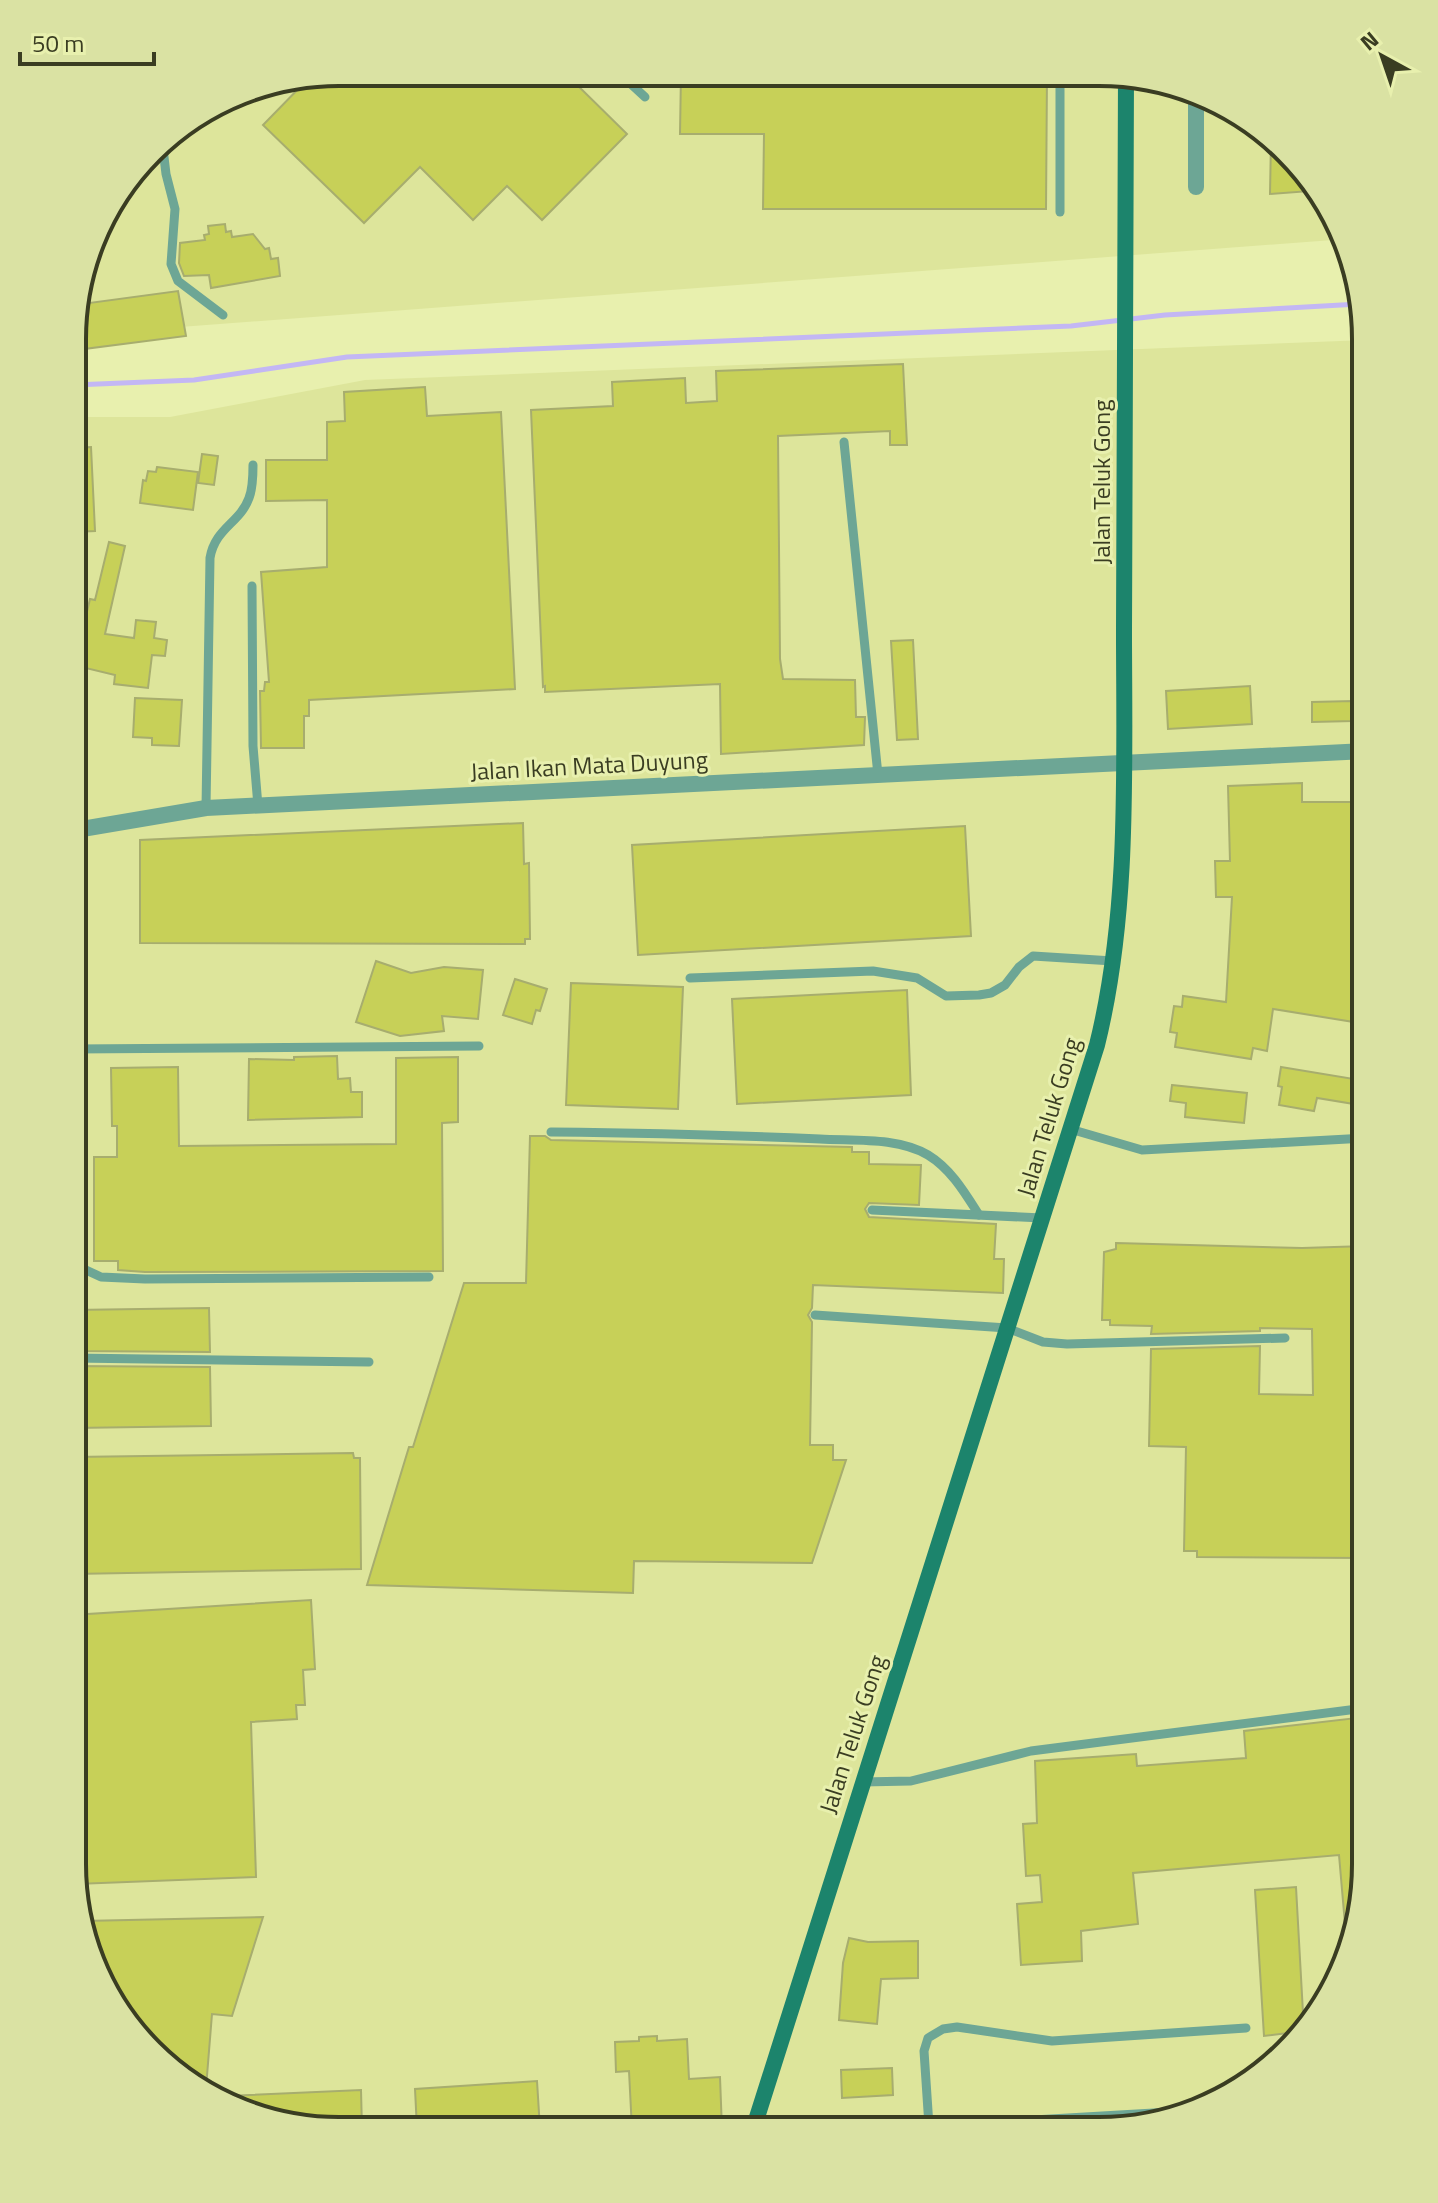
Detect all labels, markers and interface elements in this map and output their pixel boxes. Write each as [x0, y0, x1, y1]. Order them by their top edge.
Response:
scale bar [20, 16, 154, 66]
north arrow [1342, 16, 1422, 96]
text: N [1352, 23, 1386, 59]
text: 50 m [32, 25, 84, 61]
street label: Jalan Teluk Gong [1083, 400, 1119, 565]
street label: Jalan Ikan Mata Duyung [469, 741, 709, 789]
street label: Jalan Teluk Gong [1007, 1033, 1089, 1201]
street label: Jalan Teluk Gong [809, 1650, 895, 1818]

